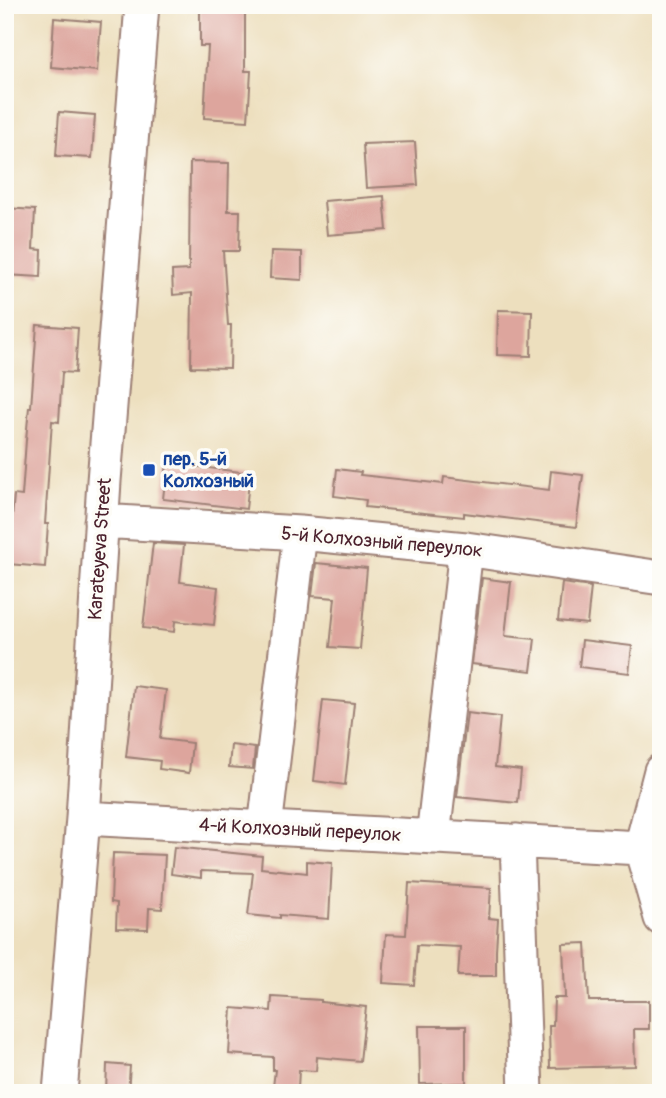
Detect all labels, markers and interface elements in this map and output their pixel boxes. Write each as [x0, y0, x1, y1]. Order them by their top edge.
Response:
place label: пер. 5-й Колхозный [163, 447, 254, 493]
marker: пер. 5-й Колхозный [141, 462, 157, 478]
street label: Karateyeva Street [83, 477, 117, 621]
street label: 5-й Колхозный переулок [280, 521, 484, 563]
street label: 4-й Колхозный переулок [198, 813, 402, 847]

